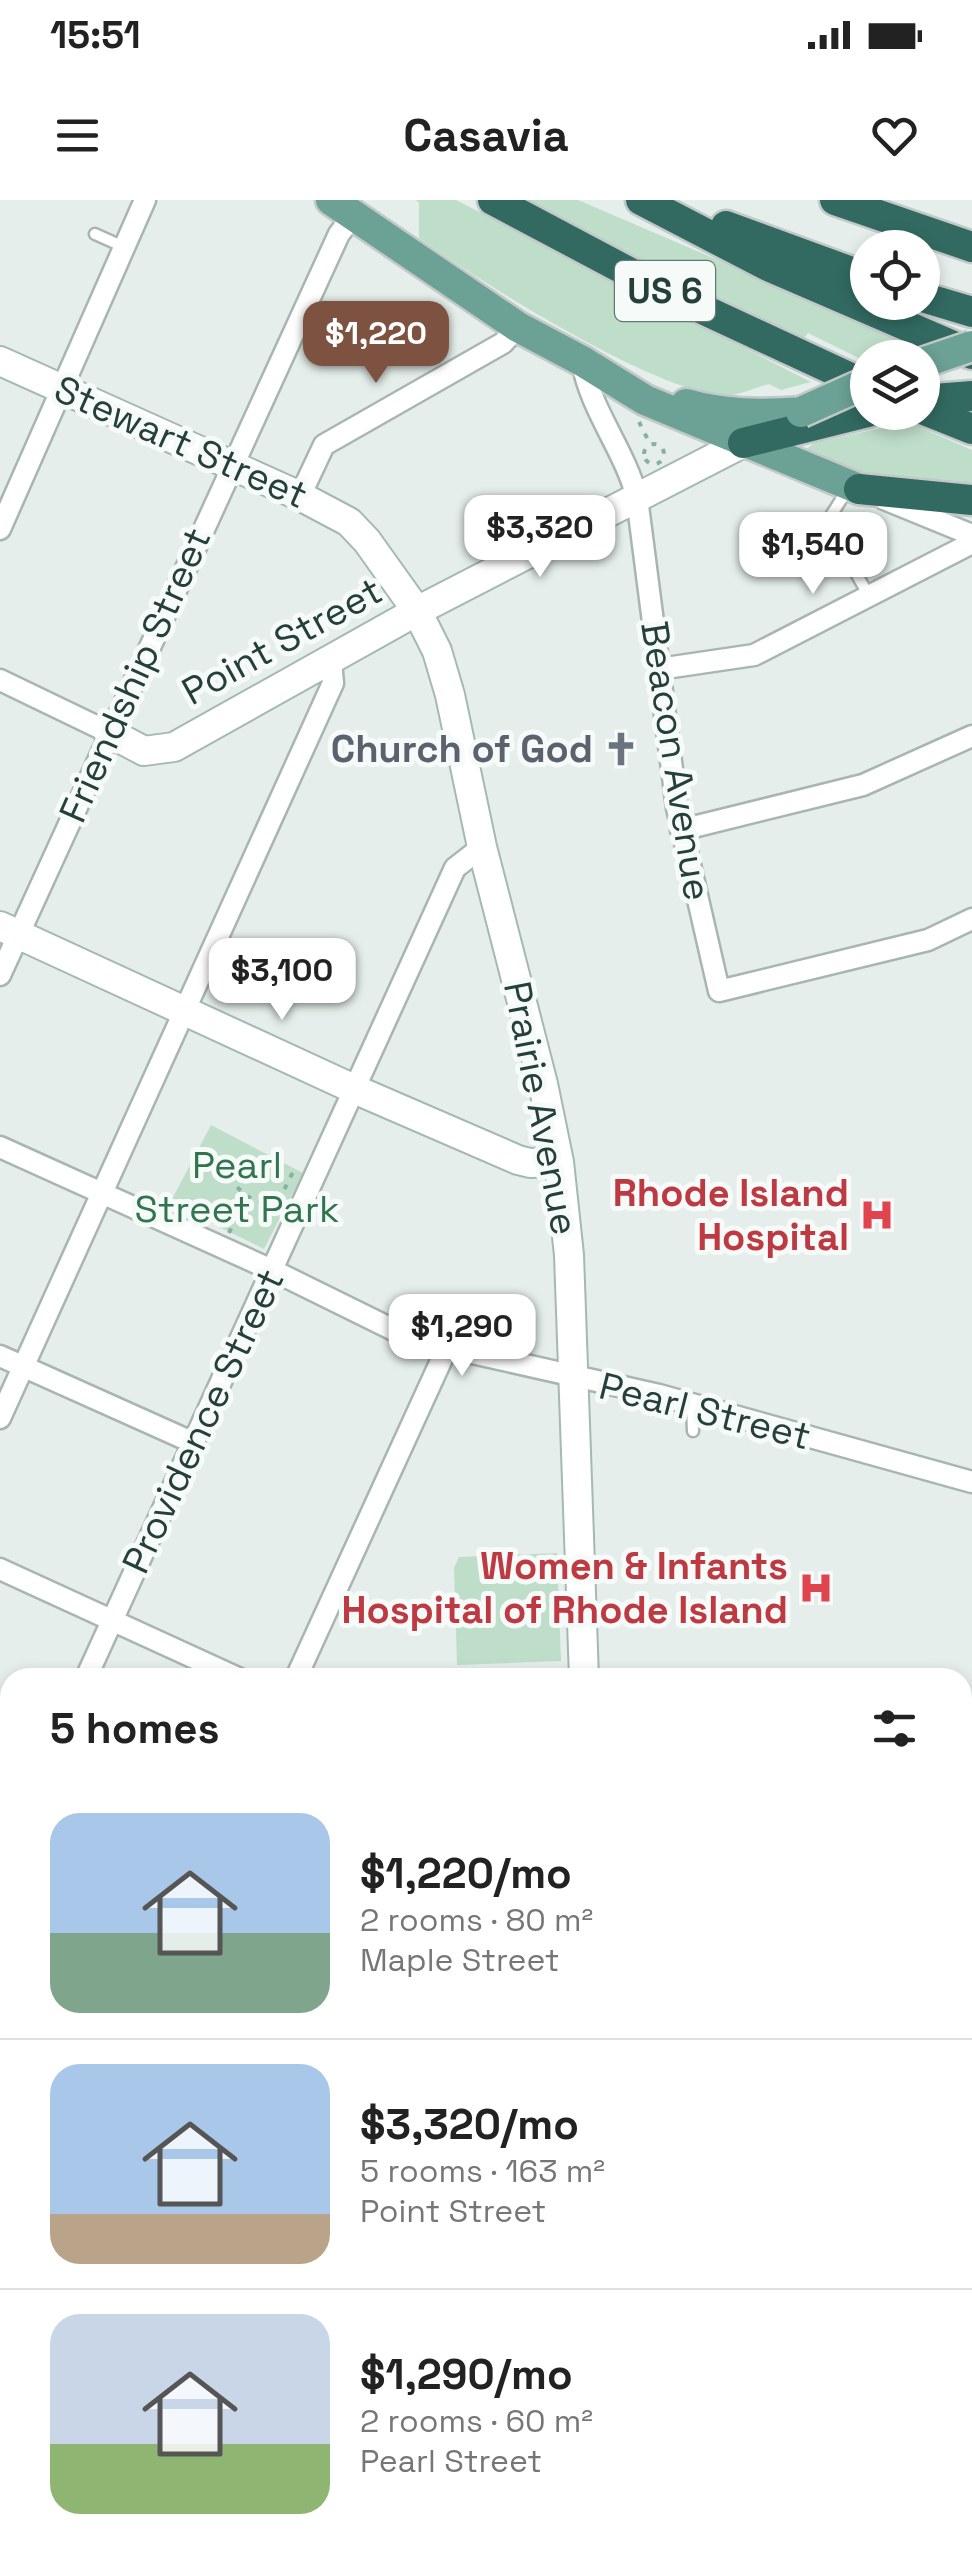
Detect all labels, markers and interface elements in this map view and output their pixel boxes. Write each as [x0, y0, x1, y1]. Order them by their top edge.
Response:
text: 15:51 [50, 11, 141, 59]
text: Casavia [403, 107, 569, 164]
icon: menu [50, 108, 105, 163]
icon: heart [867, 108, 922, 163]
map controls [850, 230, 940, 430]
button: locate [850, 230, 940, 320]
road number: US 6 [615, 261, 715, 321]
pin: $1,220 [295, 301, 457, 386]
text: $1,220 [325, 313, 427, 353]
button: layers [850, 340, 940, 430]
street label: Stewart Street [47, 365, 315, 519]
pin: $3,320 [459, 495, 621, 580]
text: $3,320 [486, 507, 594, 547]
pin: $1,540 [732, 512, 894, 597]
street label: Friendship Street [49, 520, 221, 830]
text: $1,540 [761, 524, 865, 564]
street label: Point Street [174, 566, 390, 716]
street label: Beacon Avenue [630, 618, 722, 904]
place label: Church of God [331, 725, 593, 773]
church icon: Church of God [602, 730, 640, 768]
pin: $3,100 [201, 938, 363, 1023]
text: $3,100 [231, 950, 333, 990]
street label: Prairie Avenue [493, 977, 589, 1239]
park label: Pearl Street Park [135, 1141, 339, 1233]
place label: Rhode Island Hospital [613, 1169, 849, 1261]
hospital icon: Rhode Island Hospital [858, 1196, 896, 1234]
street label: Providence Street [111, 1261, 295, 1581]
pin: $1,290 [381, 1294, 543, 1379]
text: $1,290 [411, 1306, 513, 1346]
street label: Pearl Street [594, 1362, 816, 1460]
place label: Women & Infants Hospital of Rhode Island [341, 1542, 788, 1634]
hospital icon: Women & Infants Hospital of Rhode Island [797, 1569, 835, 1607]
icon: filters [867, 1701, 922, 1756]
text: 5 homes [50, 1702, 220, 1755]
text: $1,220/mo [360, 1847, 572, 1900]
icon: home [130, 1853, 250, 1973]
text: 2 rooms · 80 m² [360, 1900, 593, 1940]
text: Maple Street [360, 1940, 559, 1980]
text: $3,320/mo [360, 2098, 579, 2151]
icon: home [130, 2104, 250, 2224]
text: 5 rooms · 163 m² [360, 2151, 605, 2191]
text: Point Street [360, 2191, 546, 2231]
text: $1,290/mo [360, 2348, 573, 2401]
icon: home [130, 2354, 250, 2474]
text: 2 rooms · 60 m² [360, 2401, 593, 2441]
text: Pearl Street [360, 2441, 542, 2481]

